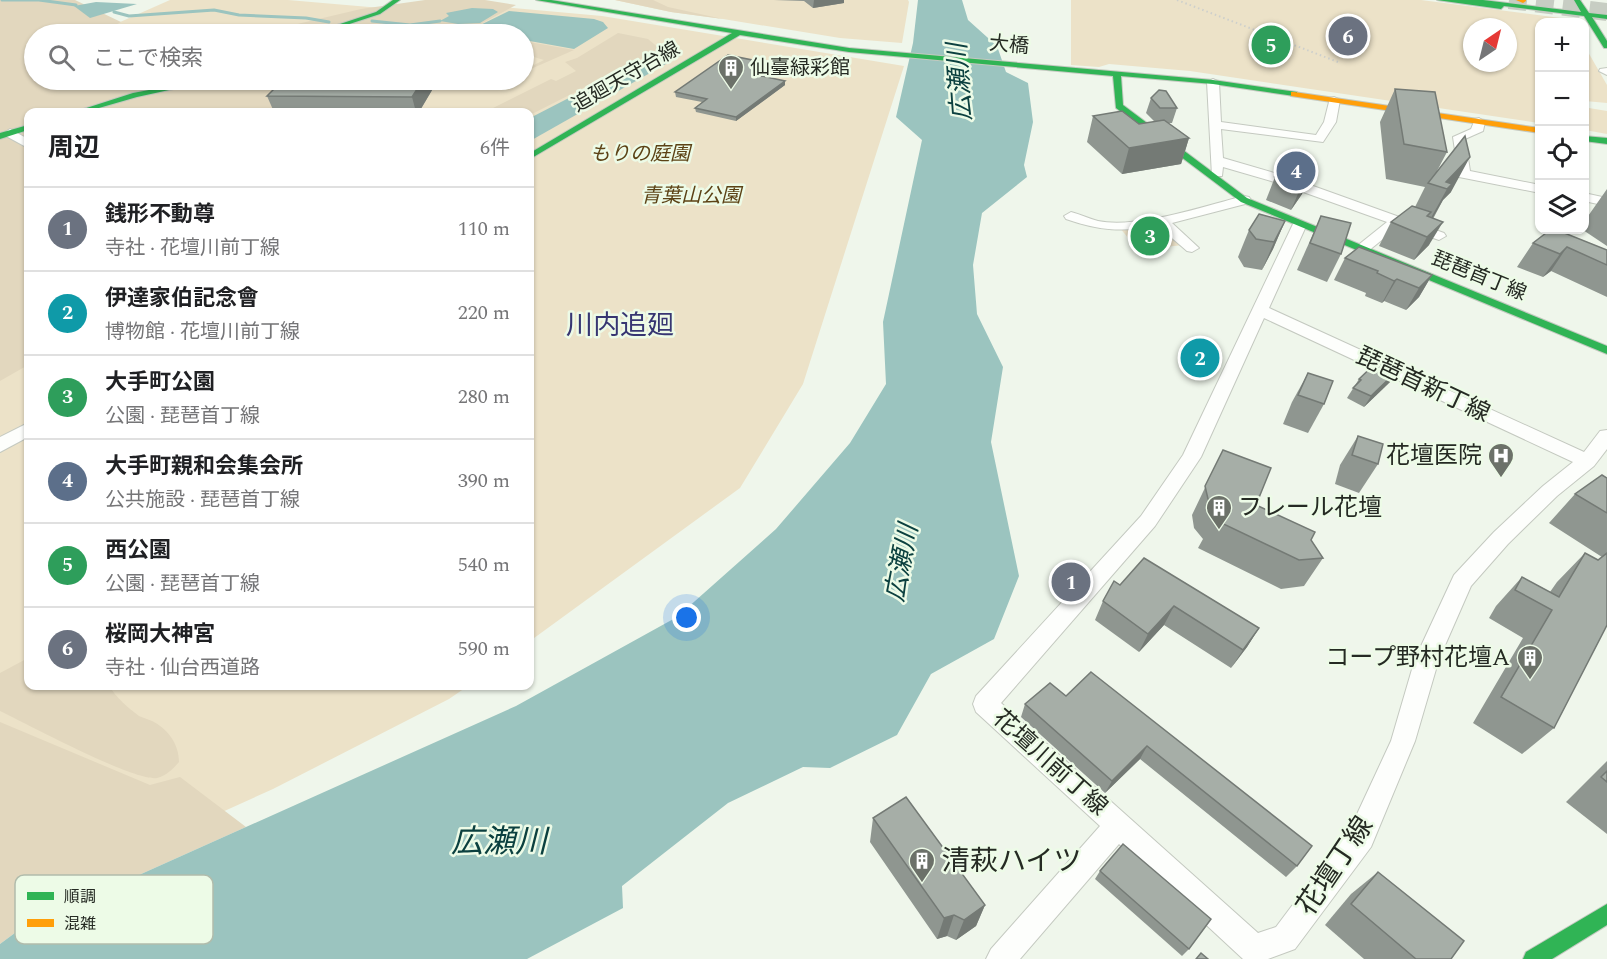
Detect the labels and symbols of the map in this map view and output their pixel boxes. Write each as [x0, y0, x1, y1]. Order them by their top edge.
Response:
pin: 6 [1328, 14, 1368, 58]
north arrow [1463, 18, 1517, 72]
pin: 5 [1252, 22, 1290, 68]
street label: 大橋 [988, 28, 1030, 62]
street label: 追廻天守台線 [567, 34, 685, 120]
water label: 広瀬川 [937, 39, 983, 122]
building icon: 仙臺緑彩館 [716, 53, 746, 91]
place label: 仙臺緑彩館 [750, 53, 850, 83]
park label: もりの庭園 [590, 139, 693, 169]
pin: 4 [1276, 148, 1316, 194]
park label: 青葉山公園 [641, 181, 744, 211]
pin: 3 [1130, 214, 1170, 258]
street label: 琵琶首丁線 [1427, 243, 1531, 309]
district label: 川内追廻 [566, 305, 674, 347]
pin: 2 [1180, 336, 1220, 380]
street label: 琵琶首新丁線 [1350, 338, 1496, 432]
place label: 花壇医院 [1386, 438, 1482, 474]
hospital icon: 花壇医院 [1486, 441, 1516, 479]
place label: フレール花壇 [1238, 490, 1382, 526]
building icon: フレール花壇 [1204, 493, 1234, 531]
water label: 広瀬川 [875, 518, 930, 605]
pin: 1 [1052, 560, 1090, 604]
your location [672, 603, 701, 632]
place label: コープ野村花壇A [1325, 640, 1510, 676]
building icon: コープ野村花壇A [1515, 643, 1545, 681]
street label: 花壇川前丁線 [984, 701, 1116, 825]
street label: 花壇丁線 [1286, 808, 1384, 924]
water label: 広瀬川 [451, 818, 550, 867]
place label: 清萩ハイツ [942, 840, 1081, 883]
building icon: 清萩ハイツ [907, 846, 937, 884]
legend [15, 875, 213, 944]
text: 順調 [64, 885, 96, 909]
text: 混雑 [64, 912, 96, 936]

